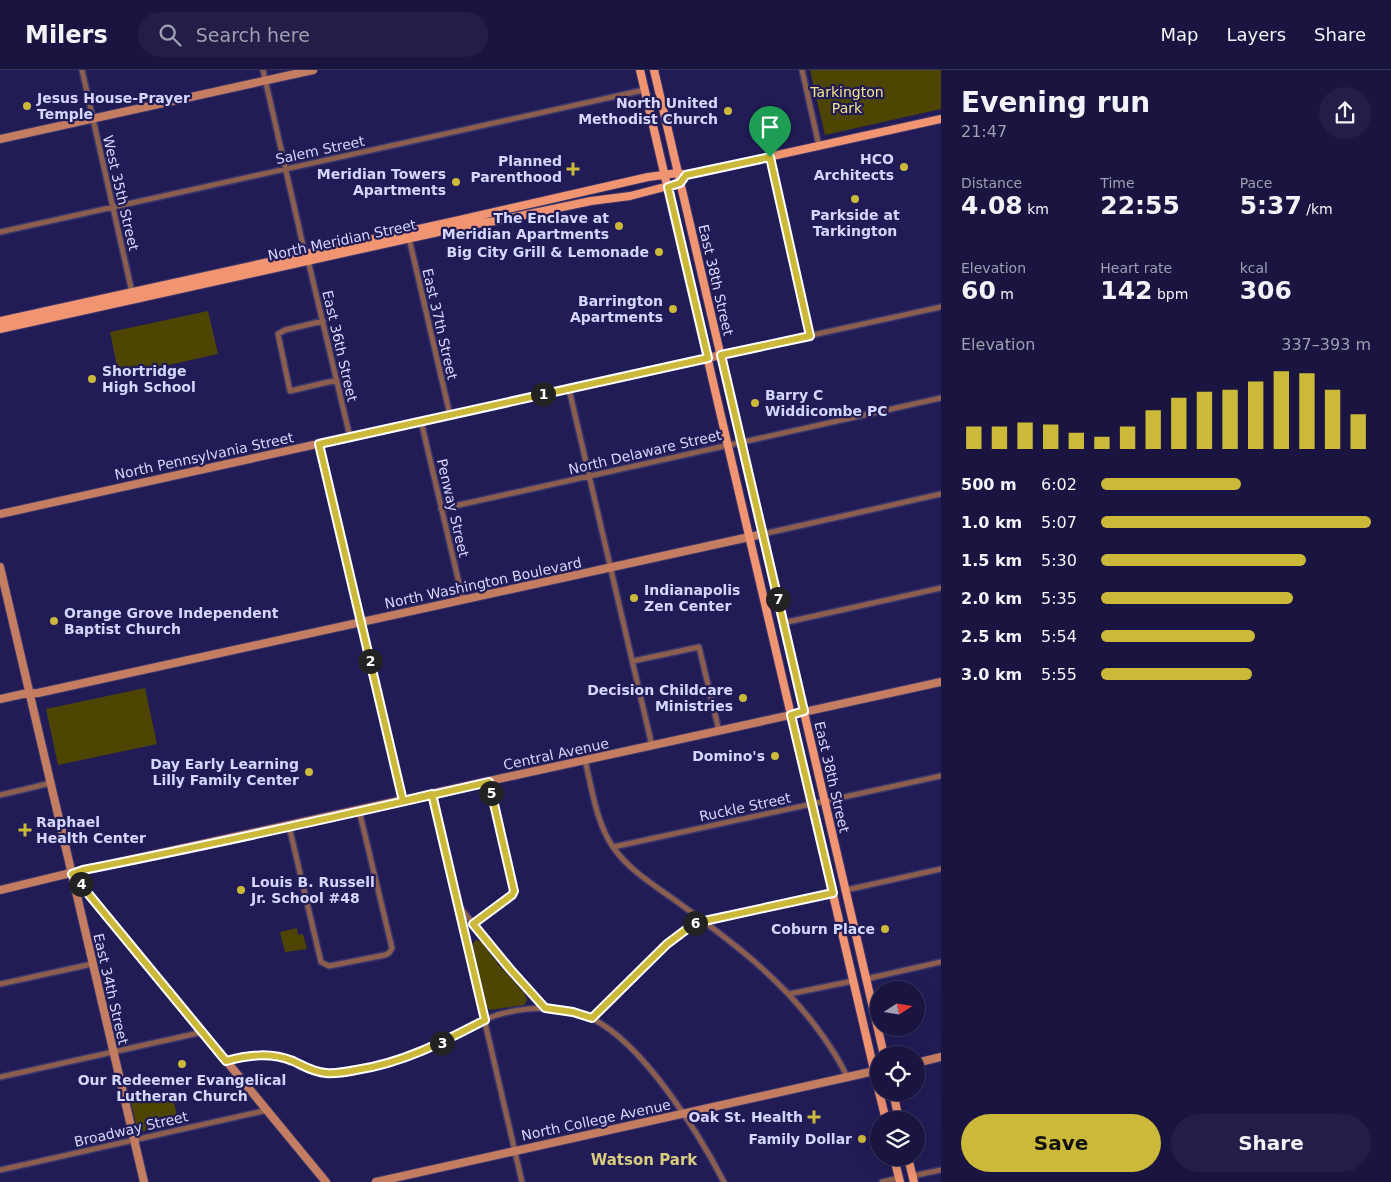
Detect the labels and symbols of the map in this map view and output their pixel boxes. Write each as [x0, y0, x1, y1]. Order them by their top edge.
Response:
park label: Tarkington Park [809, 84, 884, 116]
place label: Jesus House-Prayer Temple [36, 90, 190, 122]
place label: North United Methodist Church [578, 95, 718, 127]
marker: Jesus House-Prayer Temple [21, 100, 33, 112]
marker: North United Methodist Church [722, 105, 734, 117]
pin [749, 106, 791, 157]
street label: Salem Street [274, 133, 366, 167]
street label: West 35th Street [100, 134, 142, 253]
place label: HCO Architects [814, 151, 894, 183]
place label: Planned Parenthood [470, 153, 562, 185]
marker: HCO Architects [898, 161, 910, 173]
marker: Planned Parenthood [566, 162, 580, 176]
place label: Meridian Towers Apartments [317, 166, 446, 198]
marker: Meridian Towers Apartments [450, 176, 462, 188]
marker: Parkside at Tarkington [849, 193, 861, 205]
place label: Parkside at Tarkington [810, 207, 900, 239]
place label: The Enclave at Meridian Apartments [442, 210, 609, 242]
street label: North Meridian Street [266, 216, 418, 264]
marker: The Enclave at Meridian Apartments [613, 220, 625, 232]
street label: East 38th Street [695, 223, 737, 338]
place label: Big City Grill & Lemonade [447, 244, 649, 260]
marker: Big City Grill & Lemonade [653, 246, 665, 258]
street label: East 37th Street [419, 267, 461, 382]
street label: East 36th Street [319, 289, 361, 404]
place label: Barrington Apartments [570, 293, 663, 325]
marker: Barrington Apartments [667, 303, 679, 315]
place label: Shortridge High School [102, 363, 196, 395]
marker: Shortridge High School [86, 373, 98, 385]
pin: 1 [530, 382, 556, 406]
place label: Barry C Widdicombe PC [765, 387, 888, 419]
marker: Barry C Widdicombe PC [749, 397, 761, 409]
street label: North Delaware Street [567, 426, 724, 477]
street label: North Pennsylvania Street [113, 429, 295, 483]
street label: Penway Street [434, 457, 472, 559]
street label: North Washington Boulevard [383, 554, 583, 612]
place label: Indianapolis Zen Center [644, 582, 740, 614]
pin: 7 [766, 586, 790, 612]
marker: Indianapolis Zen Center [628, 592, 640, 604]
place label: Orange Grove Independent Baptist Church [64, 605, 279, 637]
marker: Orange Grove Independent Baptist Church [48, 615, 60, 627]
pin: 2 [358, 648, 382, 674]
place label: Decision Childcare Ministries [587, 682, 733, 714]
marker: Decision Childcare Ministries [737, 692, 749, 704]
street label: East 38th Street [811, 720, 853, 835]
street label: Central Avenue [502, 735, 610, 773]
place label: Domino's [692, 748, 765, 764]
marker: Domino's [769, 750, 781, 762]
place label: Day Early Learning Lilly Family Center [150, 756, 299, 788]
marker: Day Early Learning Lilly Family Center [303, 766, 315, 778]
pin: 5 [478, 780, 504, 806]
street label: Ruckle Street [698, 789, 793, 825]
place label: Raphael Health Center [36, 814, 146, 846]
marker: Raphael Health Center [18, 823, 32, 837]
pin: 4 [68, 872, 94, 896]
place label: Louis B. Russell Jr. School #48 [250, 874, 375, 906]
marker: Louis B. Russell Jr. School #48 [235, 884, 247, 896]
pin: 6 [682, 910, 708, 936]
place label: Coburn Place [771, 921, 875, 937]
marker: Coburn Place [879, 923, 891, 935]
street label: East 34th Street [90, 932, 132, 1047]
north arrow [870, 981, 925, 1036]
pin: 3 [430, 1030, 454, 1056]
marker: Our Redeemer Evangelical Lutheran Church [176, 1058, 188, 1070]
place label: Our Redeemer Evangelical Lutheran Church [78, 1072, 286, 1104]
street label: North College Avenue [520, 1096, 672, 1144]
street label: Broadway Street [72, 1108, 190, 1150]
place label: Oak St. Health [688, 1109, 803, 1125]
marker: Oak St. Health [807, 1110, 821, 1124]
place label: Family Dollar [748, 1131, 852, 1147]
marker: Family Dollar [856, 1133, 868, 1145]
district label: Watson Park [591, 1151, 698, 1169]

